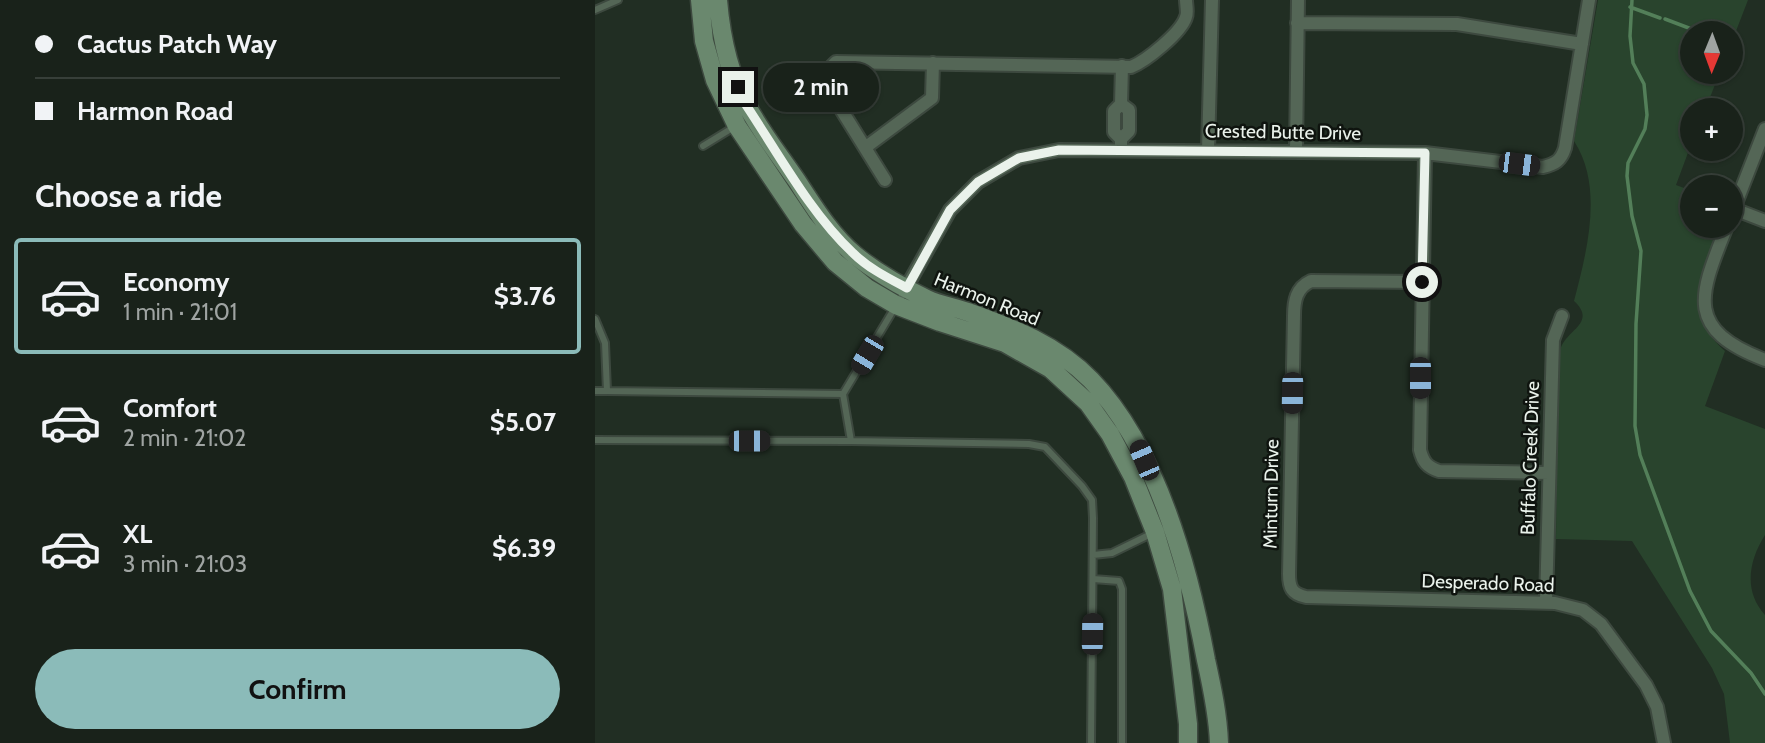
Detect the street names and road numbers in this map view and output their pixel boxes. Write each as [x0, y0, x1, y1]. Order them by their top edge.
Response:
street label: Crested Butte Drive [1205, 119, 1362, 145]
street label: Harmon Road [931, 267, 1043, 331]
street label: Buffalo Creek Drive [1516, 380, 1544, 535]
street label: Minturn Drive [1259, 439, 1283, 549]
street label: Desperado Road [1421, 569, 1555, 597]

